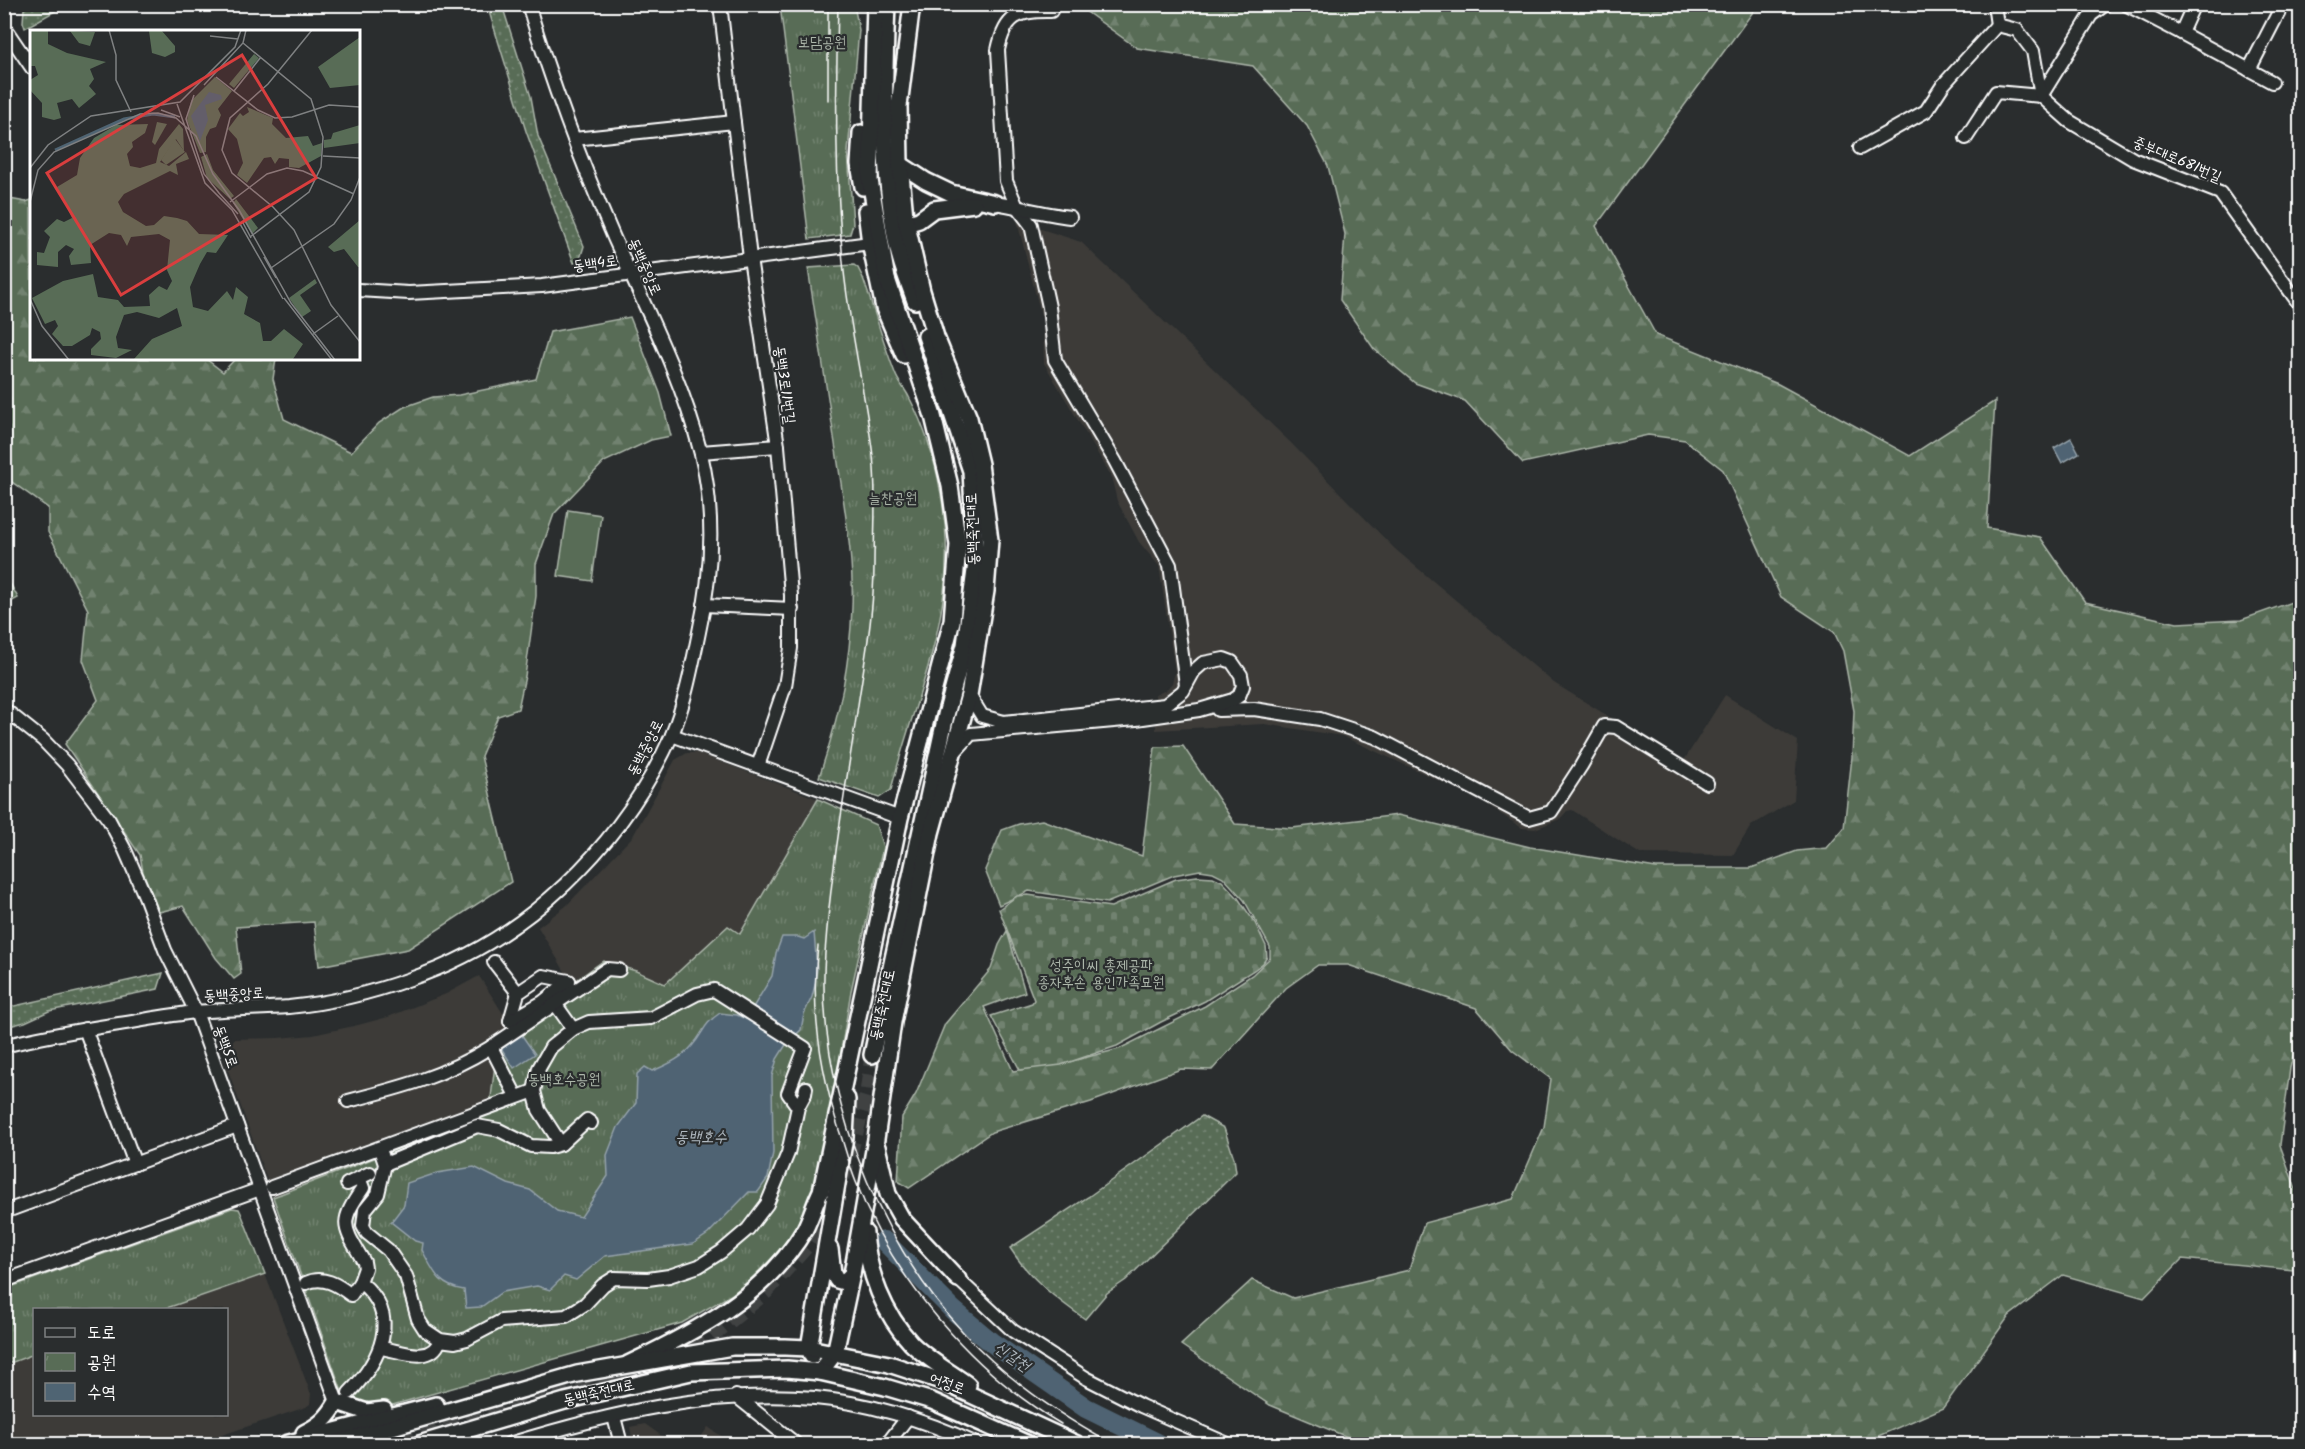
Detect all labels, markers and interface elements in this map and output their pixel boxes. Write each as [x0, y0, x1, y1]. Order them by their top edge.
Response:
inset map [30, 30, 360, 360]
park label: 보담공원 [798, 31, 846, 55]
street label: 중부대로681번길 [2129, 130, 2225, 190]
street label: 동백중앙로 [621, 235, 667, 299]
street label: 동백4로 [571, 249, 619, 279]
street label: 동백3로11번길 [767, 345, 801, 425]
park label: 늘찬공원 [869, 487, 917, 511]
street label: 동백죽전대로 [960, 492, 986, 566]
street label: 동백중앙로 [622, 716, 670, 780]
park label: 성주이씨 총제공파 종자후손 용인가족묘원 [1038, 954, 1164, 995]
street label: 동백죽전대로 [864, 967, 902, 1043]
street label: 동백중앙로 [203, 981, 265, 1009]
street label: 동백5로 [206, 1022, 244, 1072]
park label: 동백호수공원 [528, 1068, 600, 1092]
water label: 동백호수 [675, 1125, 727, 1150]
legend [33, 1308, 228, 1416]
text: 도로 [87, 1319, 116, 1348]
water label: 신갈천 [989, 1336, 1037, 1380]
text: 공원 [87, 1349, 116, 1378]
street label: 어정로 [926, 1366, 968, 1402]
street label: 동백죽전대로 [561, 1373, 637, 1413]
text: 수역 [87, 1379, 116, 1408]

